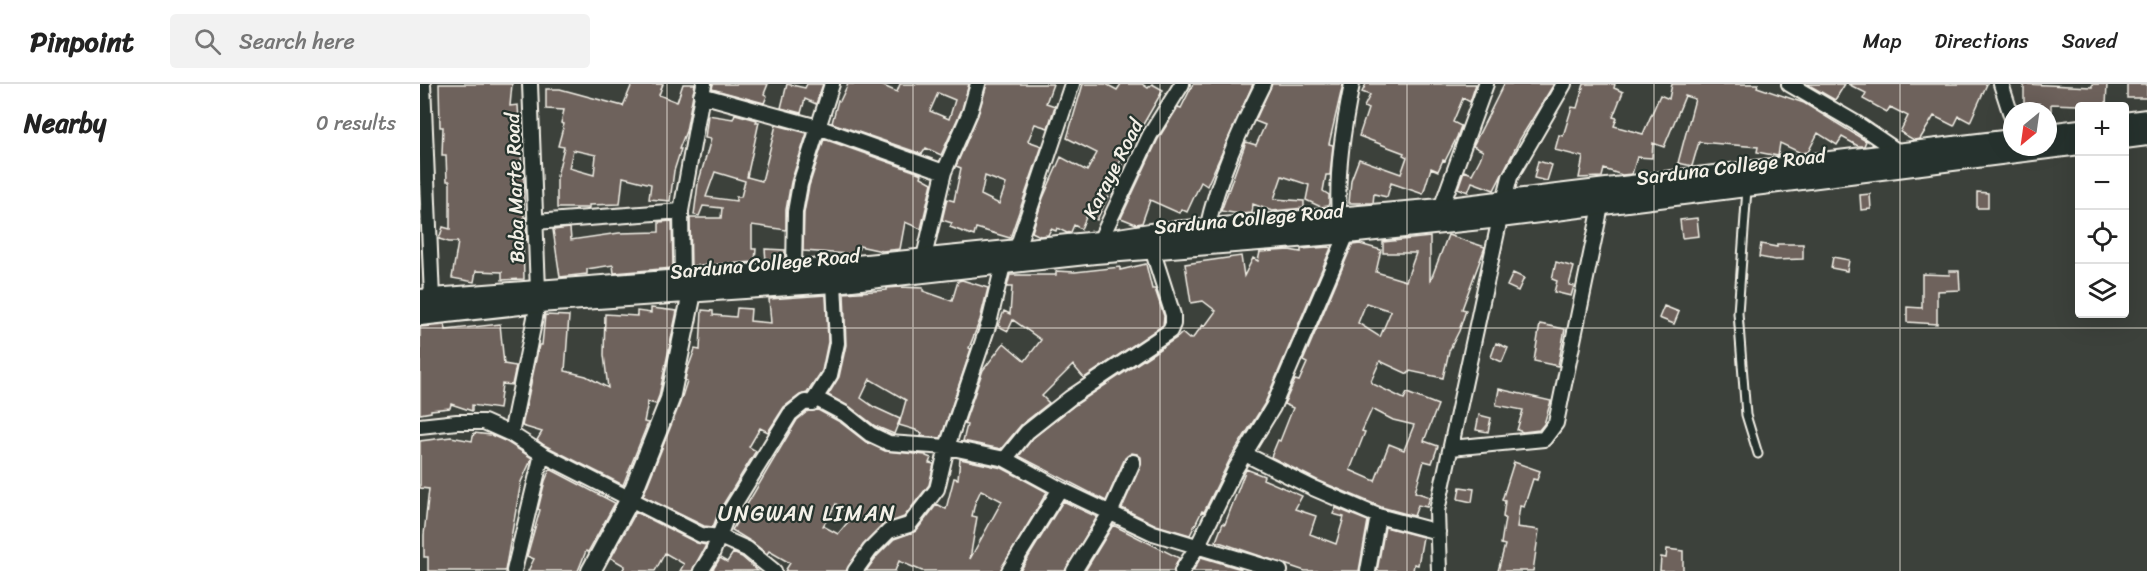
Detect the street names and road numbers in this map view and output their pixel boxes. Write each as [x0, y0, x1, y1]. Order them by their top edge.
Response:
street label: Baba Marte Road [495, 111, 535, 264]
street label: Karaye Road [1073, 111, 1154, 225]
street label: Sarduna College Road [1634, 138, 1829, 196]
street label: Sarduna College Road [1153, 193, 1347, 245]
street label: Sarduna College Road [669, 238, 863, 290]

